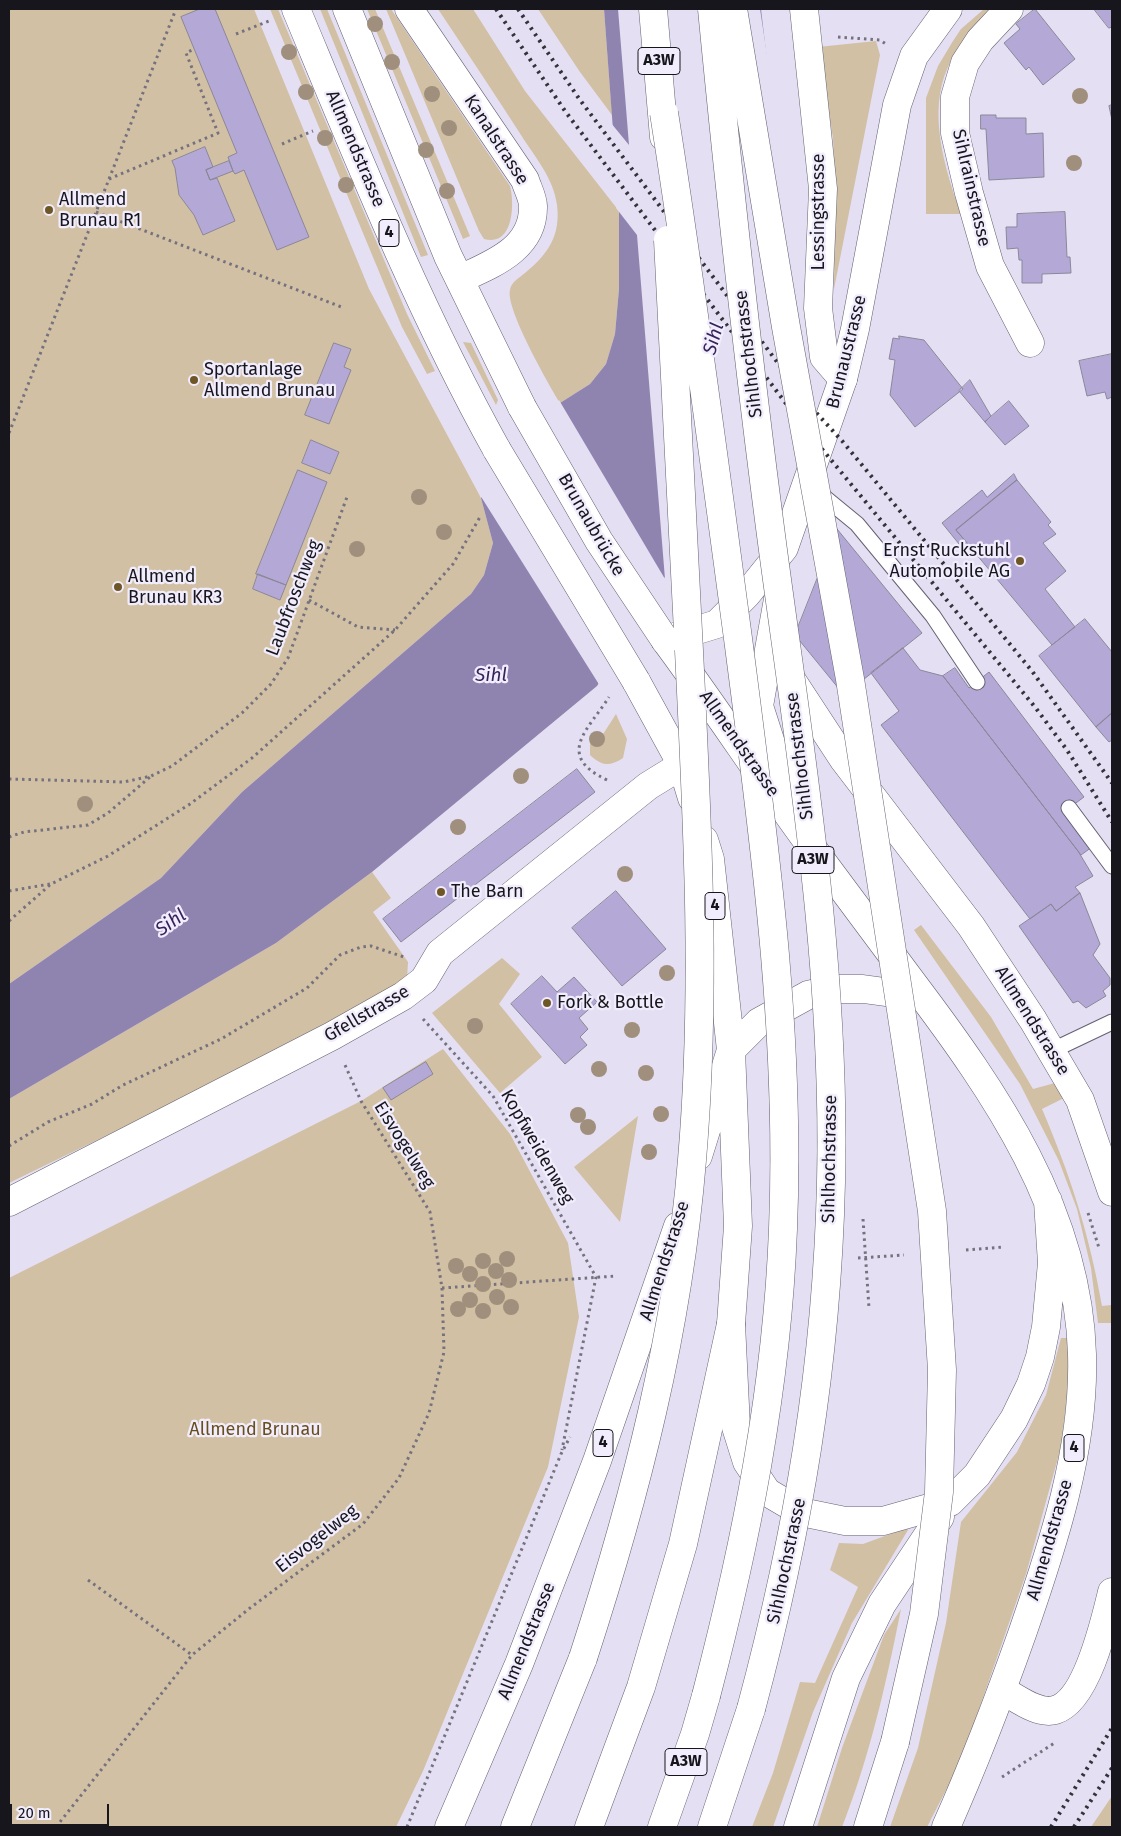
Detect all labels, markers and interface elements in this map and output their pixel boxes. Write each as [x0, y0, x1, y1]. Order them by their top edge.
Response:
road number: A3W [638, 48, 680, 74]
street label: Allmendstrasse [321, 87, 389, 211]
street label: Kanalstrasse [459, 91, 533, 189]
street label: Sihlrainstrasse [947, 127, 995, 249]
street label: Lessingstrasse [808, 153, 830, 271]
place label: Allmend Brunau R1 [59, 189, 141, 232]
marker: Allmend Brunau R1 [43, 204, 55, 216]
road number: 4 [379, 220, 399, 247]
street label: Sihlhochstrasse [730, 289, 768, 419]
street label: Brunaustrasse [822, 293, 872, 411]
water label: Sihl [699, 320, 729, 358]
place label: Sportanlage Allmend Brunau [204, 359, 335, 402]
marker: Sportanlage Allmend Brunau [188, 374, 200, 386]
street label: Brunaubrücke [553, 470, 629, 580]
street label: Laubfroschweg [262, 537, 326, 659]
place label: Ernst Ruckstuhl Automobile AG [883, 540, 1010, 582]
marker: Ernst Ruckstuhl Automobile AG [1014, 555, 1026, 567]
place label: Allmend Brunau KR3 [128, 566, 222, 608]
marker: Allmend Brunau KR3 [112, 581, 124, 593]
water label: Sihl [475, 665, 507, 687]
street label: Allmendstrasse [694, 687, 784, 801]
street label: Sihlhochstrasse [781, 691, 819, 821]
road number: A3W [792, 846, 834, 874]
place label: The Barn [451, 881, 524, 903]
marker: The Barn [435, 886, 447, 898]
road number: 4 [705, 892, 725, 919]
water label: Sihl [151, 904, 191, 942]
street label: Allmendstrasse [990, 962, 1074, 1080]
street label: Gfellstrasse [321, 981, 413, 1047]
place label: Fork & Bottle [557, 992, 664, 1014]
marker: Fork & Bottle [541, 997, 553, 1009]
street label: Kopfweidenweg [496, 1086, 578, 1208]
street label: Sihlhochstrasse [818, 1095, 842, 1223]
street label: Eisvogelweg [369, 1098, 439, 1192]
street label: Allmendstrasse [635, 1198, 695, 1324]
park label: Allmend Brunau [189, 1419, 321, 1441]
road number: 4 [593, 1430, 613, 1456]
road number: 4 [1064, 1435, 1084, 1462]
street label: Allmendstrasse [1022, 1477, 1078, 1603]
street label: Sihlhochstrasse [763, 1496, 811, 1626]
street label: Eisvogelweg [272, 1500, 362, 1578]
street label: Allmendstrasse [494, 1579, 560, 1703]
road number: A3W [665, 1748, 707, 1775]
scale bar [12, 1794, 111, 1826]
text: 20 m [18, 1804, 51, 1822]

